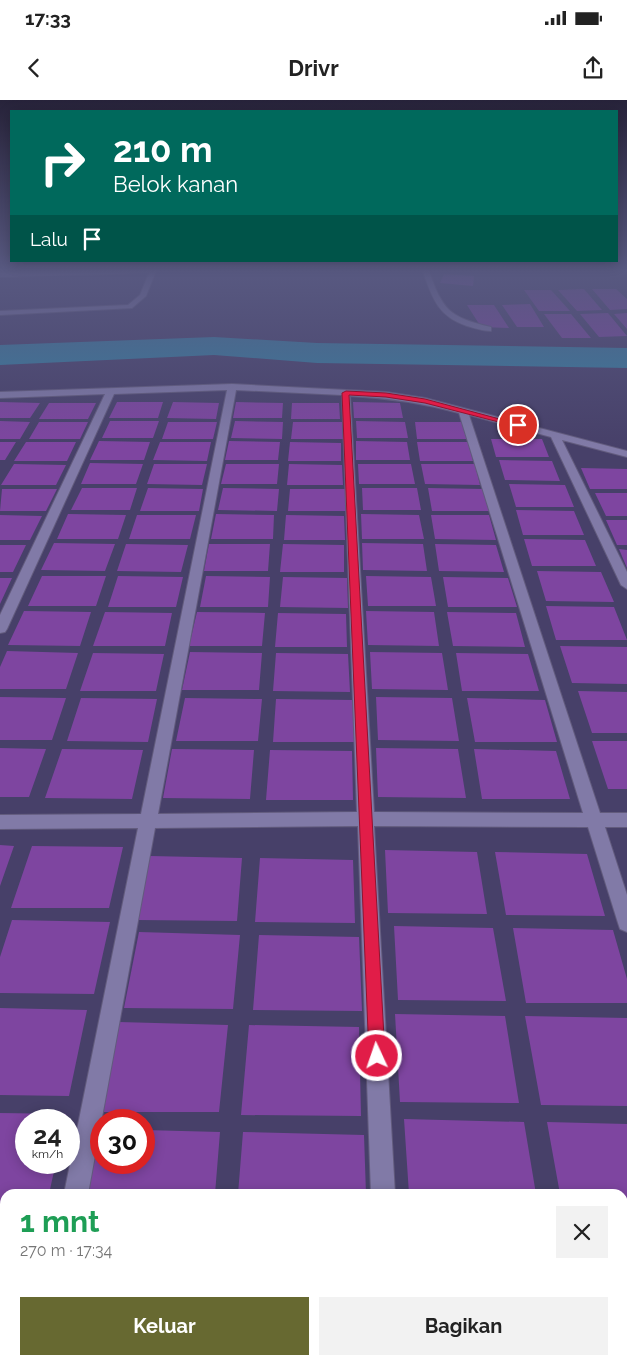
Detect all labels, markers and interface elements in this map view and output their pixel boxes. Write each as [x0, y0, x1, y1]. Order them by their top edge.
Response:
text: 17:33 [25, 7, 71, 29]
icon: back [20, 54, 48, 82]
icon: share [579, 54, 607, 82]
text: Drivr [288, 55, 339, 81]
text: 210 m [113, 129, 213, 170]
icon: right [30, 130, 95, 195]
text: Belok kanan [113, 171, 238, 197]
icon: arrive [78, 225, 106, 253]
text: Lalu [30, 228, 68, 250]
pin [497, 404, 539, 446]
icon: arrive [504, 411, 532, 439]
position arrow [350, 1029, 402, 1081]
speed limit sign: 30 [90, 1109, 155, 1174]
text: 24 [33, 1120, 62, 1150]
text: km/h [32, 1147, 63, 1161]
text: 1 mnt [20, 1204, 100, 1239]
button: close [556, 1206, 608, 1258]
text: 270 m · 17:34 [20, 1241, 112, 1260]
button: Keluar [20, 1297, 309, 1355]
button: Bagikan [319, 1297, 608, 1355]

